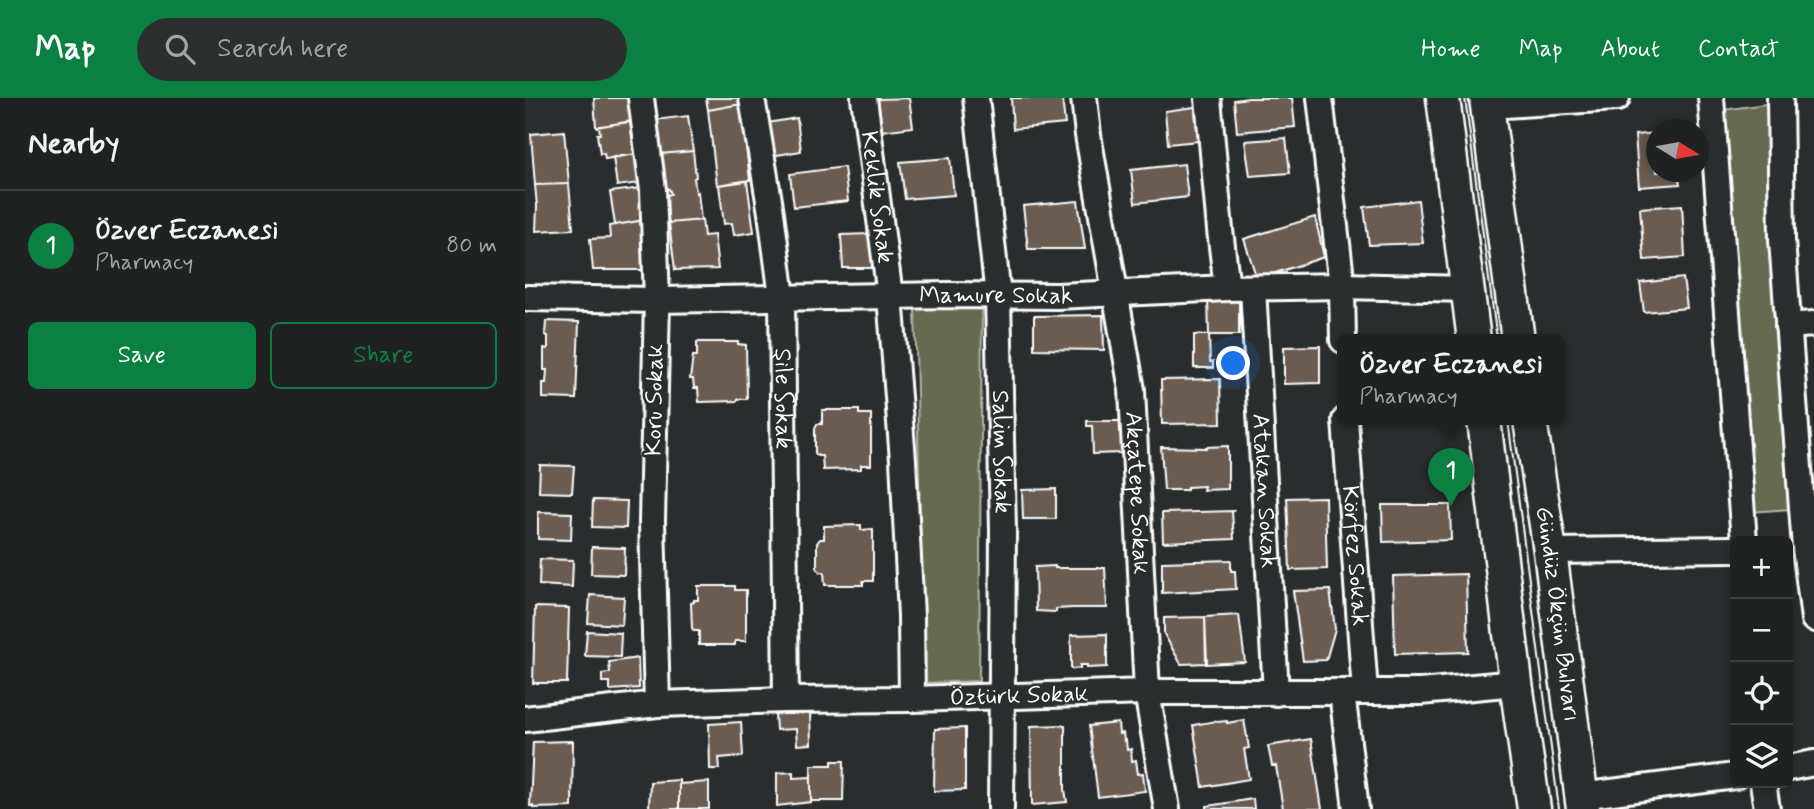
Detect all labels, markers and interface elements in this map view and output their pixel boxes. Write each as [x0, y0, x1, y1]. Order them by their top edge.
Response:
search box [137, 18, 627, 81]
text: Map [35, 27, 95, 71]
icon: search [161, 30, 199, 68]
text: Search here [217, 32, 348, 66]
text: Home [1421, 34, 1481, 65]
text: Map [1519, 34, 1563, 65]
text: About [1601, 34, 1660, 65]
text: Contact [1698, 34, 1779, 65]
north arrow [1646, 119, 1709, 182]
text: Nearby [28, 124, 119, 163]
street label: Keklik Sokak [853, 129, 901, 265]
text: Özver Eczanesi [95, 214, 278, 248]
text: 1 [46, 231, 56, 261]
text: 80 m [446, 231, 497, 261]
text: Pharmacy [95, 248, 193, 278]
street label: Mamure Sokak [919, 279, 1074, 312]
button: Save [28, 322, 256, 389]
button: Share [270, 322, 497, 389]
popup [1337, 334, 1565, 425]
street label: Koru Sokak [639, 344, 671, 456]
your location [1216, 346, 1250, 380]
street label: Şile Sokak [767, 348, 799, 449]
text: Özver Eczanesi [1359, 348, 1543, 382]
text: Pharmacy [1359, 382, 1458, 412]
street label: Salim Sokak [985, 390, 1018, 514]
street label: Akçatepe Sokak [1118, 411, 1157, 575]
street label: Atakan Sokak [1245, 412, 1284, 569]
pin: 1 [1428, 448, 1474, 506]
street label: Körfez Sokak [1334, 484, 1376, 627]
street label: Gündüz Ökçün Bulvarı [1528, 504, 1587, 724]
map controls [1730, 536, 1793, 788]
button: + [1730, 536, 1793, 599]
button: − [1730, 599, 1793, 662]
button: locate [1730, 662, 1793, 725]
street label: Öztürk Sokak [949, 678, 1089, 713]
button: layers [1730, 725, 1793, 788]

